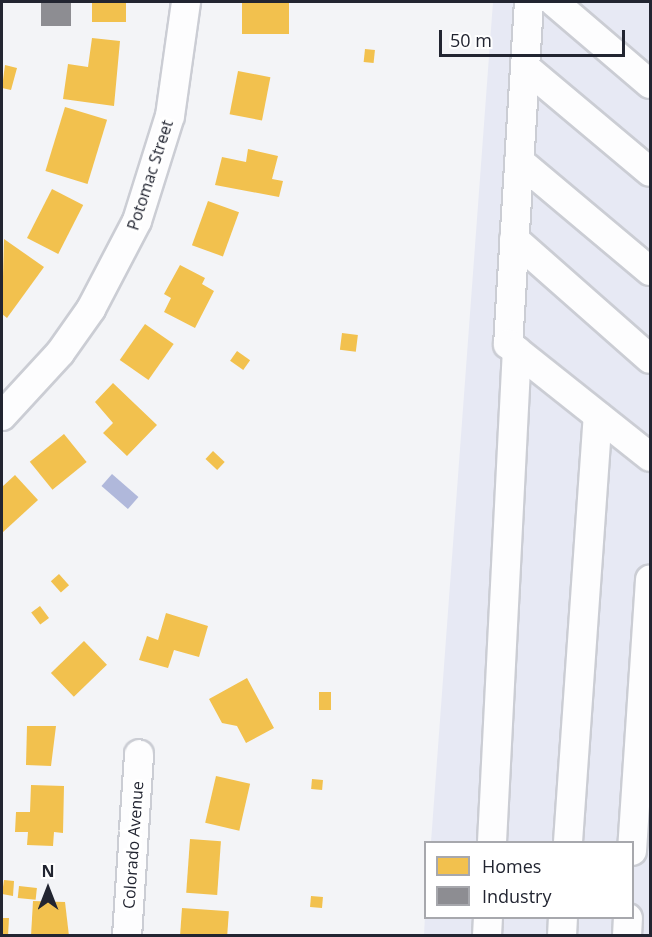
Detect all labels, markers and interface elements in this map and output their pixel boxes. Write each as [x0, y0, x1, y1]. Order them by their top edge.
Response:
scale bar [442, 18, 628, 56]
text: 50 m [450, 28, 492, 52]
street label: Potomac Street [123, 117, 177, 233]
street label: Colorado Avenue [119, 780, 147, 910]
legend [424, 841, 634, 919]
text: Homes [482, 854, 541, 878]
north arrow [18, 859, 78, 919]
text: N [41, 860, 55, 882]
text: Industry [482, 884, 552, 908]

